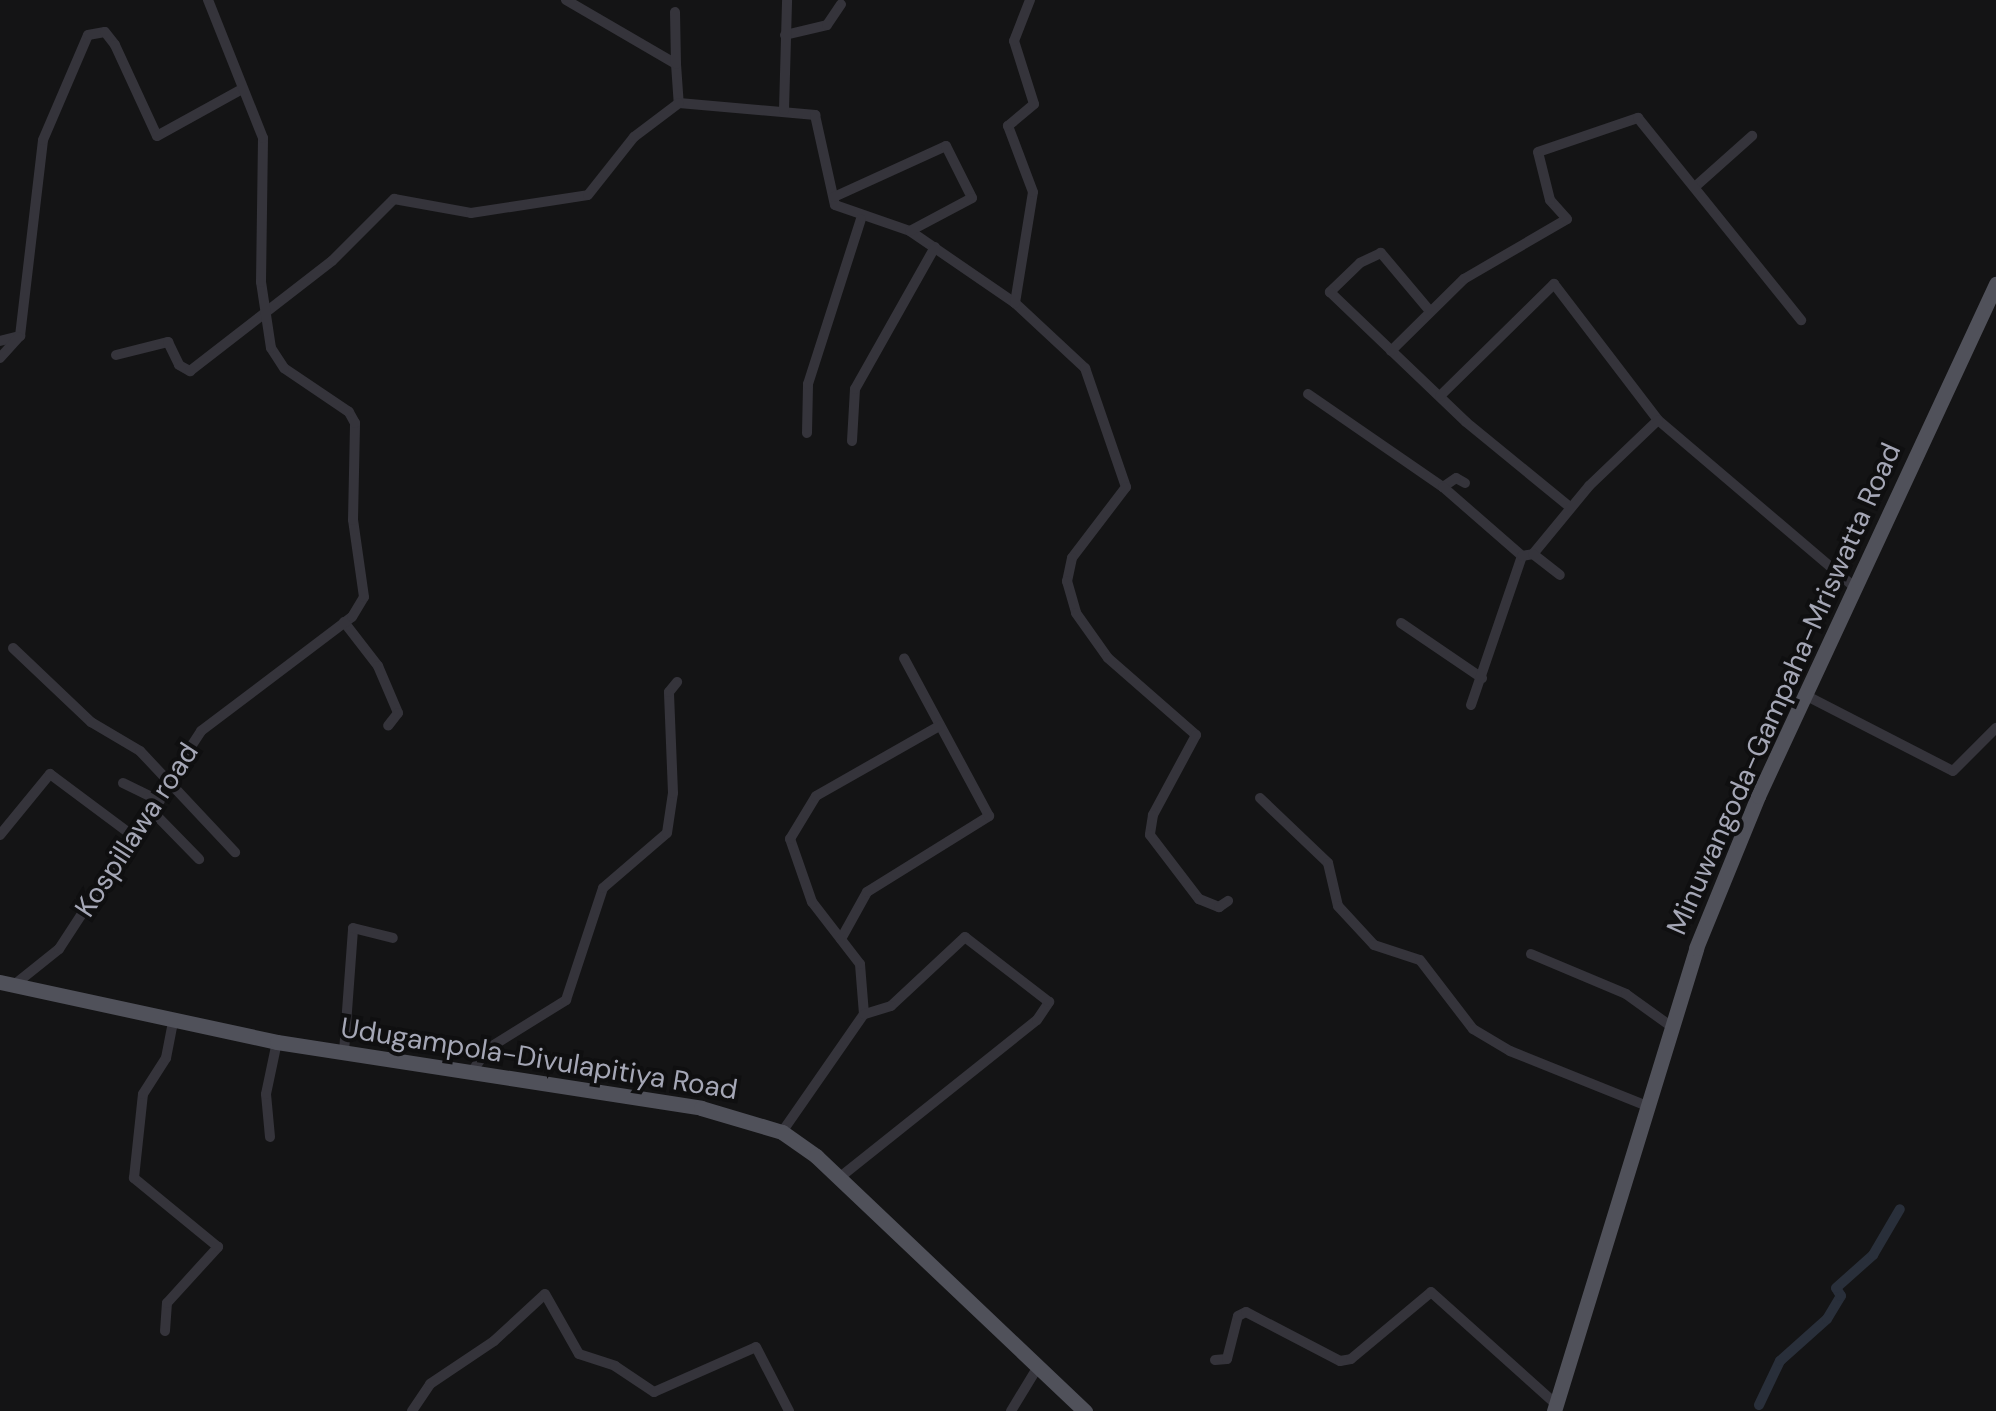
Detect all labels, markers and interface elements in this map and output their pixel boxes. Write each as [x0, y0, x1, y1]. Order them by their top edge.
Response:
street label: Minuwangoda-Gampaha-Mriswatta Road [1660, 438, 1908, 940]
street label: Kospillawa road [68, 737, 206, 923]
street label: Udugampola-Divulapitiya Road [338, 1011, 740, 1107]

